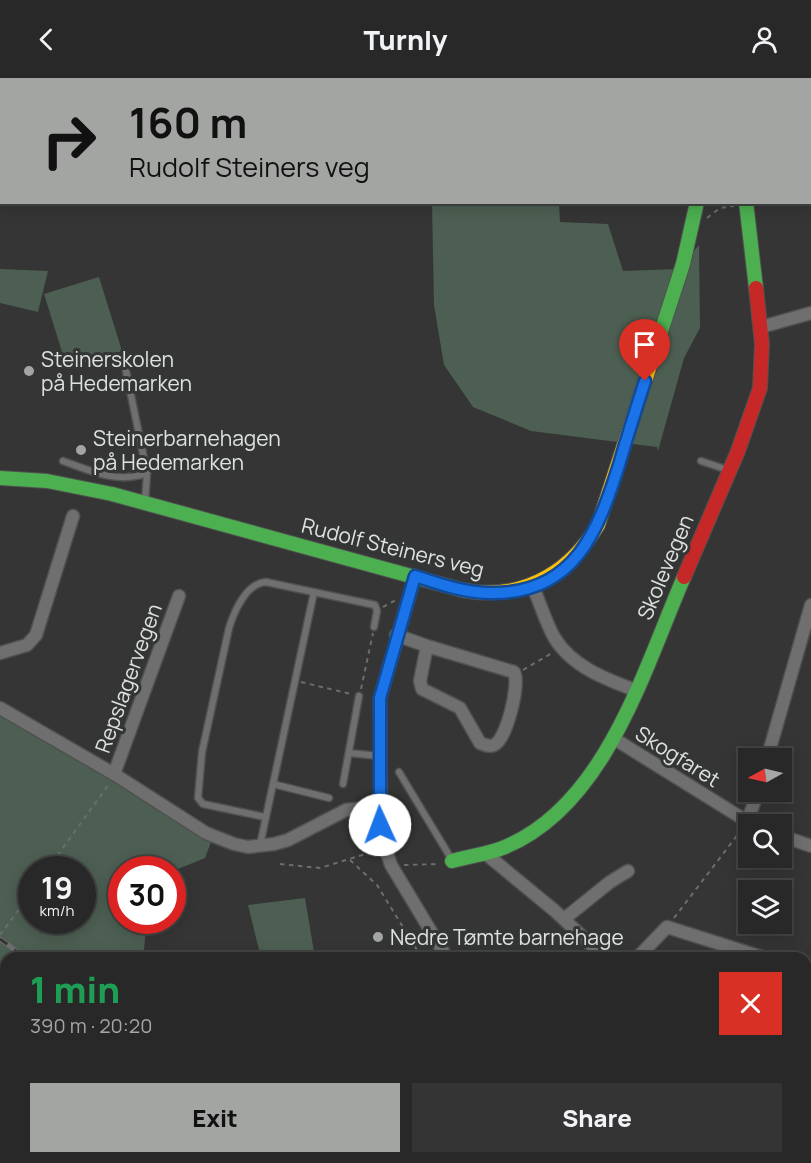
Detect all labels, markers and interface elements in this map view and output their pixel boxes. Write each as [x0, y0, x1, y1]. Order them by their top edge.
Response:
text: Turnly [364, 21, 447, 58]
icon: back [30, 23, 63, 56]
icon: person [748, 23, 781, 56]
text: 160 m [129, 93, 247, 151]
icon: right [30, 102, 108, 180]
text: Rudolf Steiners veg [129, 148, 370, 185]
pin [619, 319, 670, 381]
icon: arrive [628, 328, 661, 361]
place label: Steinerskolen på Hedemarken [41, 345, 192, 397]
marker: Steinerskolen på Hedemarken [22, 364, 36, 378]
place label: Steinerbarnehagen på Hedemarken [93, 424, 281, 476]
marker: Steinerbarnehagen på Hedemarken [74, 443, 88, 457]
street label: Skolevegen [630, 510, 700, 624]
street label: Rudolf Steiners veg [299, 511, 487, 583]
street label: Repslagervegen [88, 600, 168, 756]
street label: Skogfaret [630, 719, 726, 793]
north arrow [738, 748, 792, 802]
map controls [738, 748, 792, 934]
position arrow [348, 793, 412, 857]
button: search [738, 814, 792, 868]
speed limit sign: 30 [108, 856, 186, 934]
text: 19 [41, 867, 73, 908]
button: layers [738, 880, 792, 934]
text: km/h [40, 900, 74, 921]
place label: Nedre Tømte barnehage [390, 923, 624, 951]
marker: Nedre Tømte barnehage [371, 930, 385, 944]
text: 1 min [30, 965, 120, 1014]
button: close [719, 972, 782, 1035]
text: 390 m · 20:20 [30, 1012, 152, 1039]
button: Exit [30, 1083, 400, 1152]
button: Share [412, 1083, 782, 1152]

